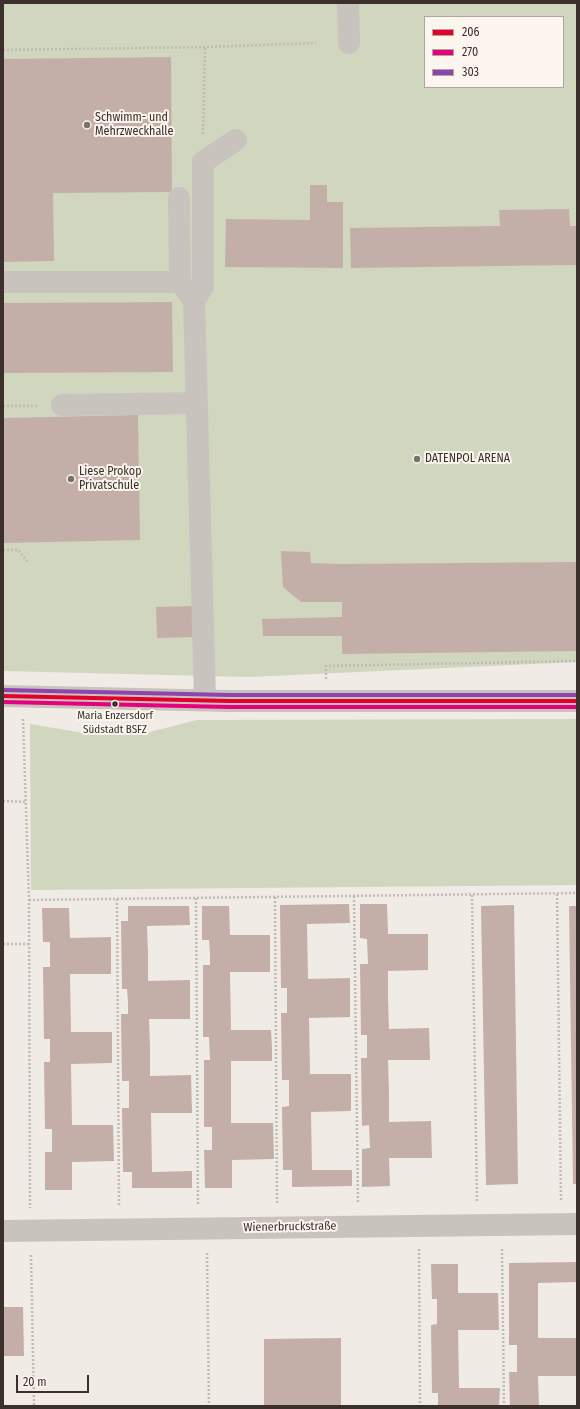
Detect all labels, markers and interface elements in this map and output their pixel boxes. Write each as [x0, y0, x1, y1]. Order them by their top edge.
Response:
legend [424, 16, 564, 88]
text: 206 [462, 25, 480, 39]
text: 270 [462, 45, 478, 59]
text: 303 [462, 65, 479, 79]
place label: Schwimm- und Mehrzweckhalle [95, 111, 173, 139]
marker: Schwimm- und Mehrzweckhalle [82, 120, 92, 130]
place label: DATENPOL ARENA [425, 452, 510, 466]
marker: DATENPOL ARENA [412, 454, 422, 464]
place label: Liese Prokop Privatschule [79, 465, 142, 493]
marker: Liese Prokop Privatschule [66, 474, 76, 484]
marker: Maria Enzersdorf Südstadt BSFZ [110, 699, 120, 709]
place label: Maria Enzersdorf Südstadt BSFZ [77, 709, 153, 735]
street label: Wienerbruckstraße [243, 1219, 337, 1235]
scale bar [18, 1367, 91, 1393]
text: 20 m [23, 1375, 47, 1389]

